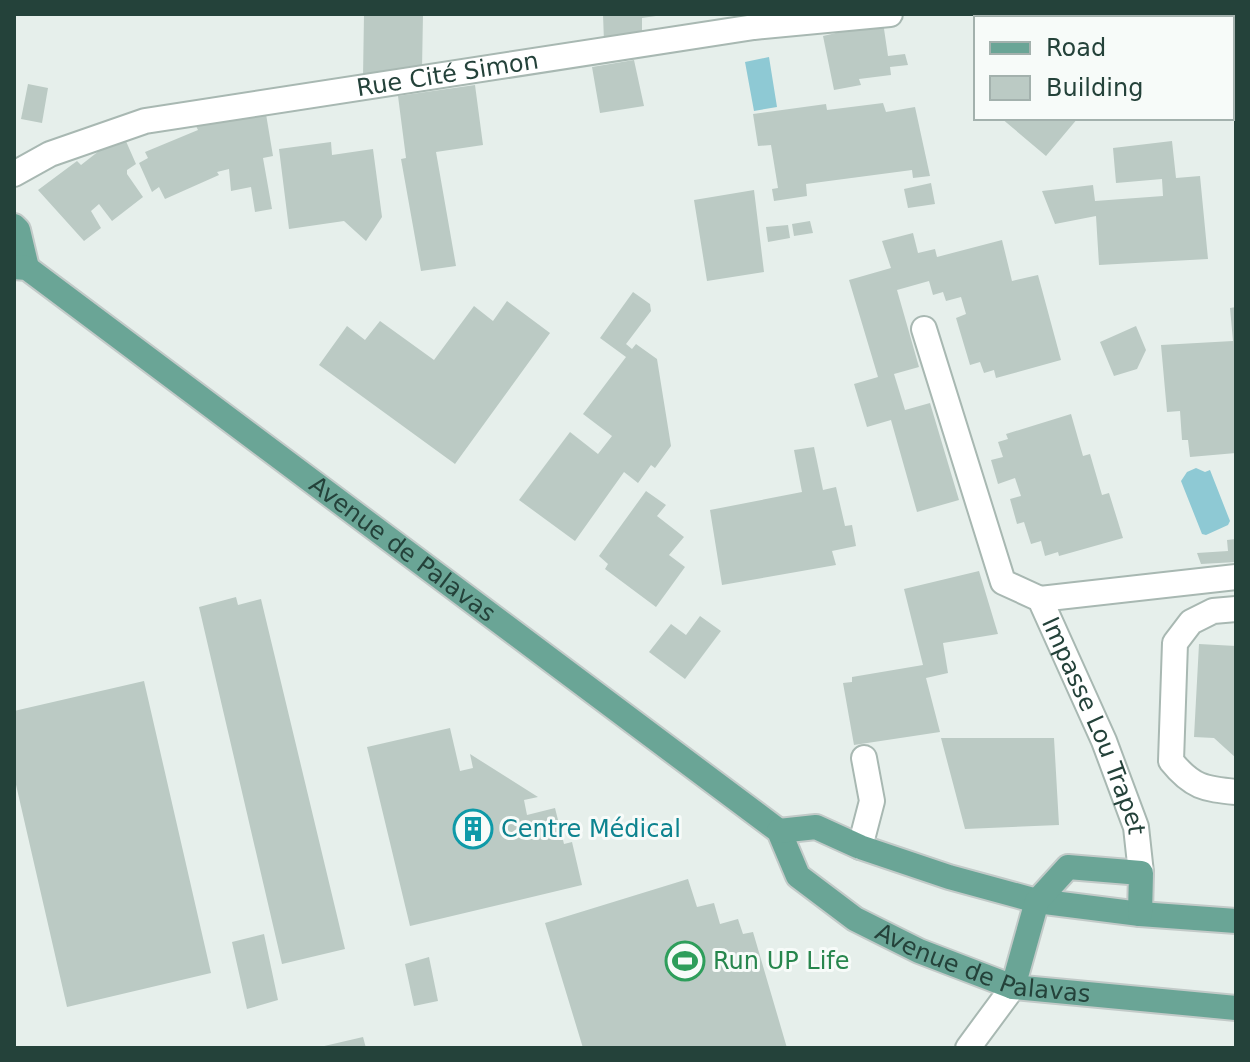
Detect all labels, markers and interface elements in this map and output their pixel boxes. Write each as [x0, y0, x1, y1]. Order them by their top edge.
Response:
legend [974, 16, 1234, 120]
text: Road [1046, 34, 1106, 62]
street label: Rue Cité Simon [355, 46, 541, 102]
text: Building [1046, 74, 1143, 102]
street label: Avenue de Palavas [304, 470, 501, 628]
street label: Impasse Lou Trapet [1036, 613, 1151, 836]
building icon: Centre Médical [452, 808, 494, 850]
place label: Centre Médical [501, 815, 681, 843]
street label: Avenue de Palavas [871, 917, 1092, 1008]
sports icon: Run UP Life [664, 940, 706, 982]
place label: Run UP Life [713, 947, 850, 975]

